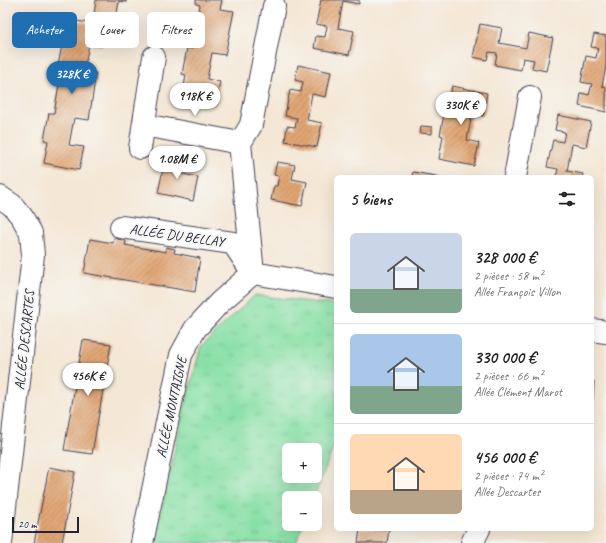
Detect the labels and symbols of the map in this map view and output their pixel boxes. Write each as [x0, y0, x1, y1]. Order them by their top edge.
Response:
pin: 328K € [39, 61, 105, 95]
pin: 918K € [162, 83, 228, 117]
pin: 330K € [428, 92, 494, 126]
pin: 1.08M € [140, 146, 214, 180]
street label: ALLÉE DU BELLAY [129, 220, 227, 251]
street label: ALLÉE DESCARTES [11, 287, 38, 391]
street label: ALLÉE MONTAIGNE [152, 353, 191, 459]
pin: 456K € [55, 363, 121, 397]
scale bar [12, 515, 79, 534]

